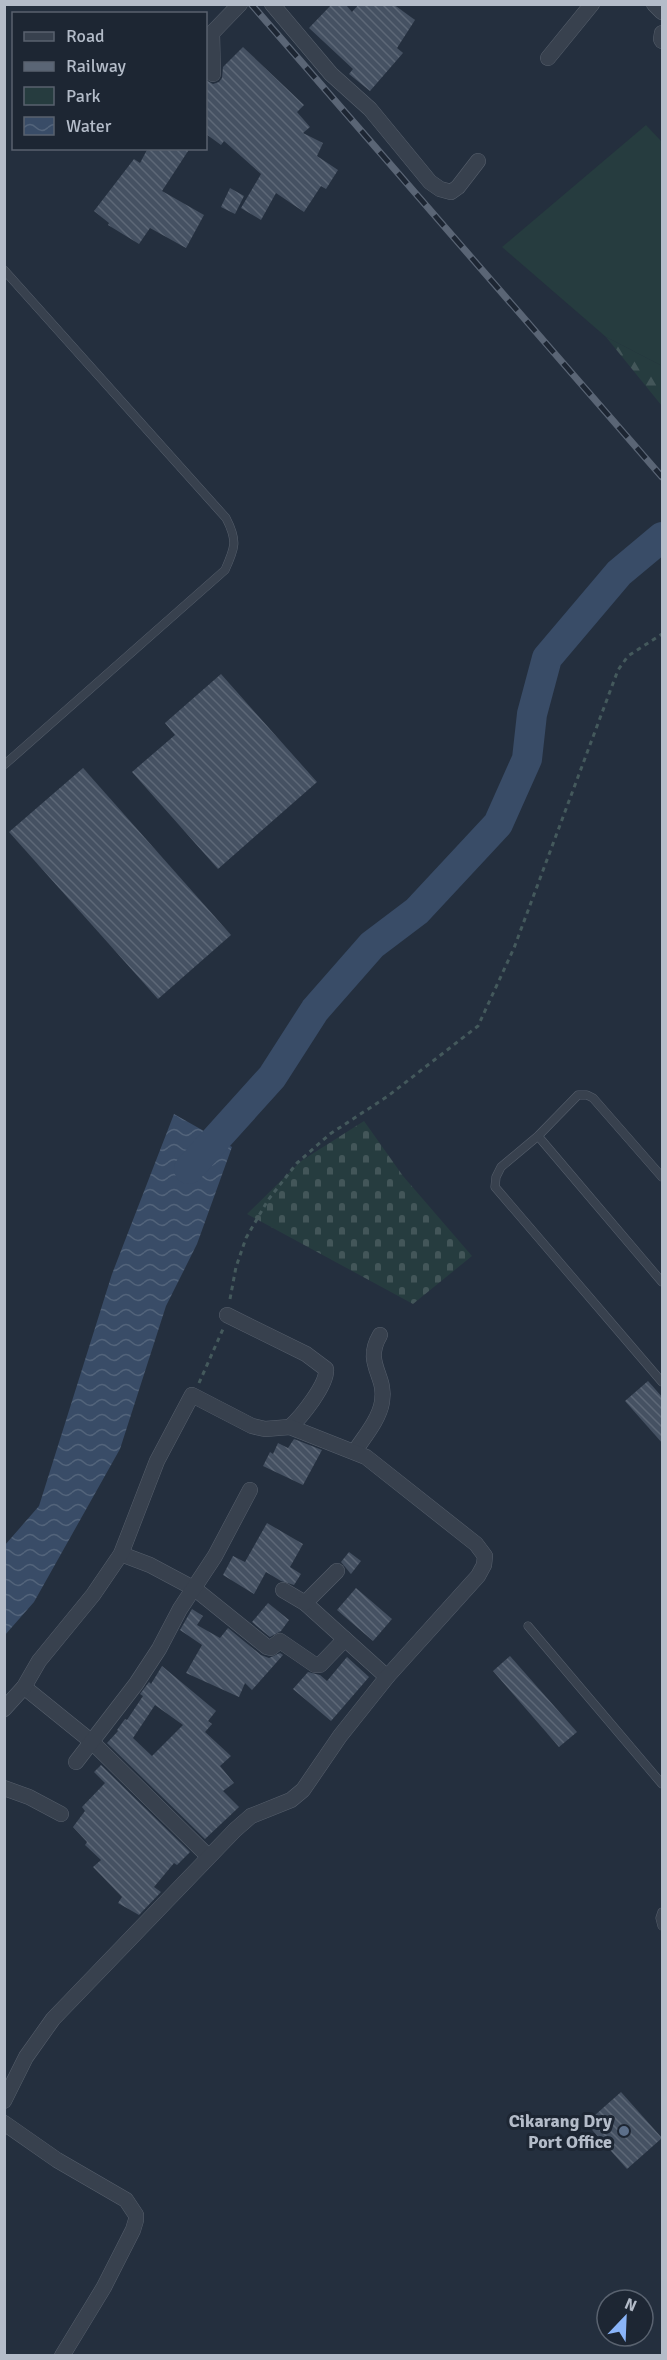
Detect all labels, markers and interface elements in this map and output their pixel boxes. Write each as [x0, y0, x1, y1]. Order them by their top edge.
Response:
legend [12, 12, 207, 150]
text: Road [66, 25, 105, 47]
text: Railway [66, 55, 127, 77]
text: Park [66, 85, 101, 107]
text: Water [66, 115, 112, 137]
place label: Cikarang Dry Port Office [509, 2110, 612, 2153]
marker: Cikarang Dry Port Office [617, 2124, 631, 2138]
north arrow [595, 2288, 655, 2348]
text: N [621, 2294, 640, 2316]

